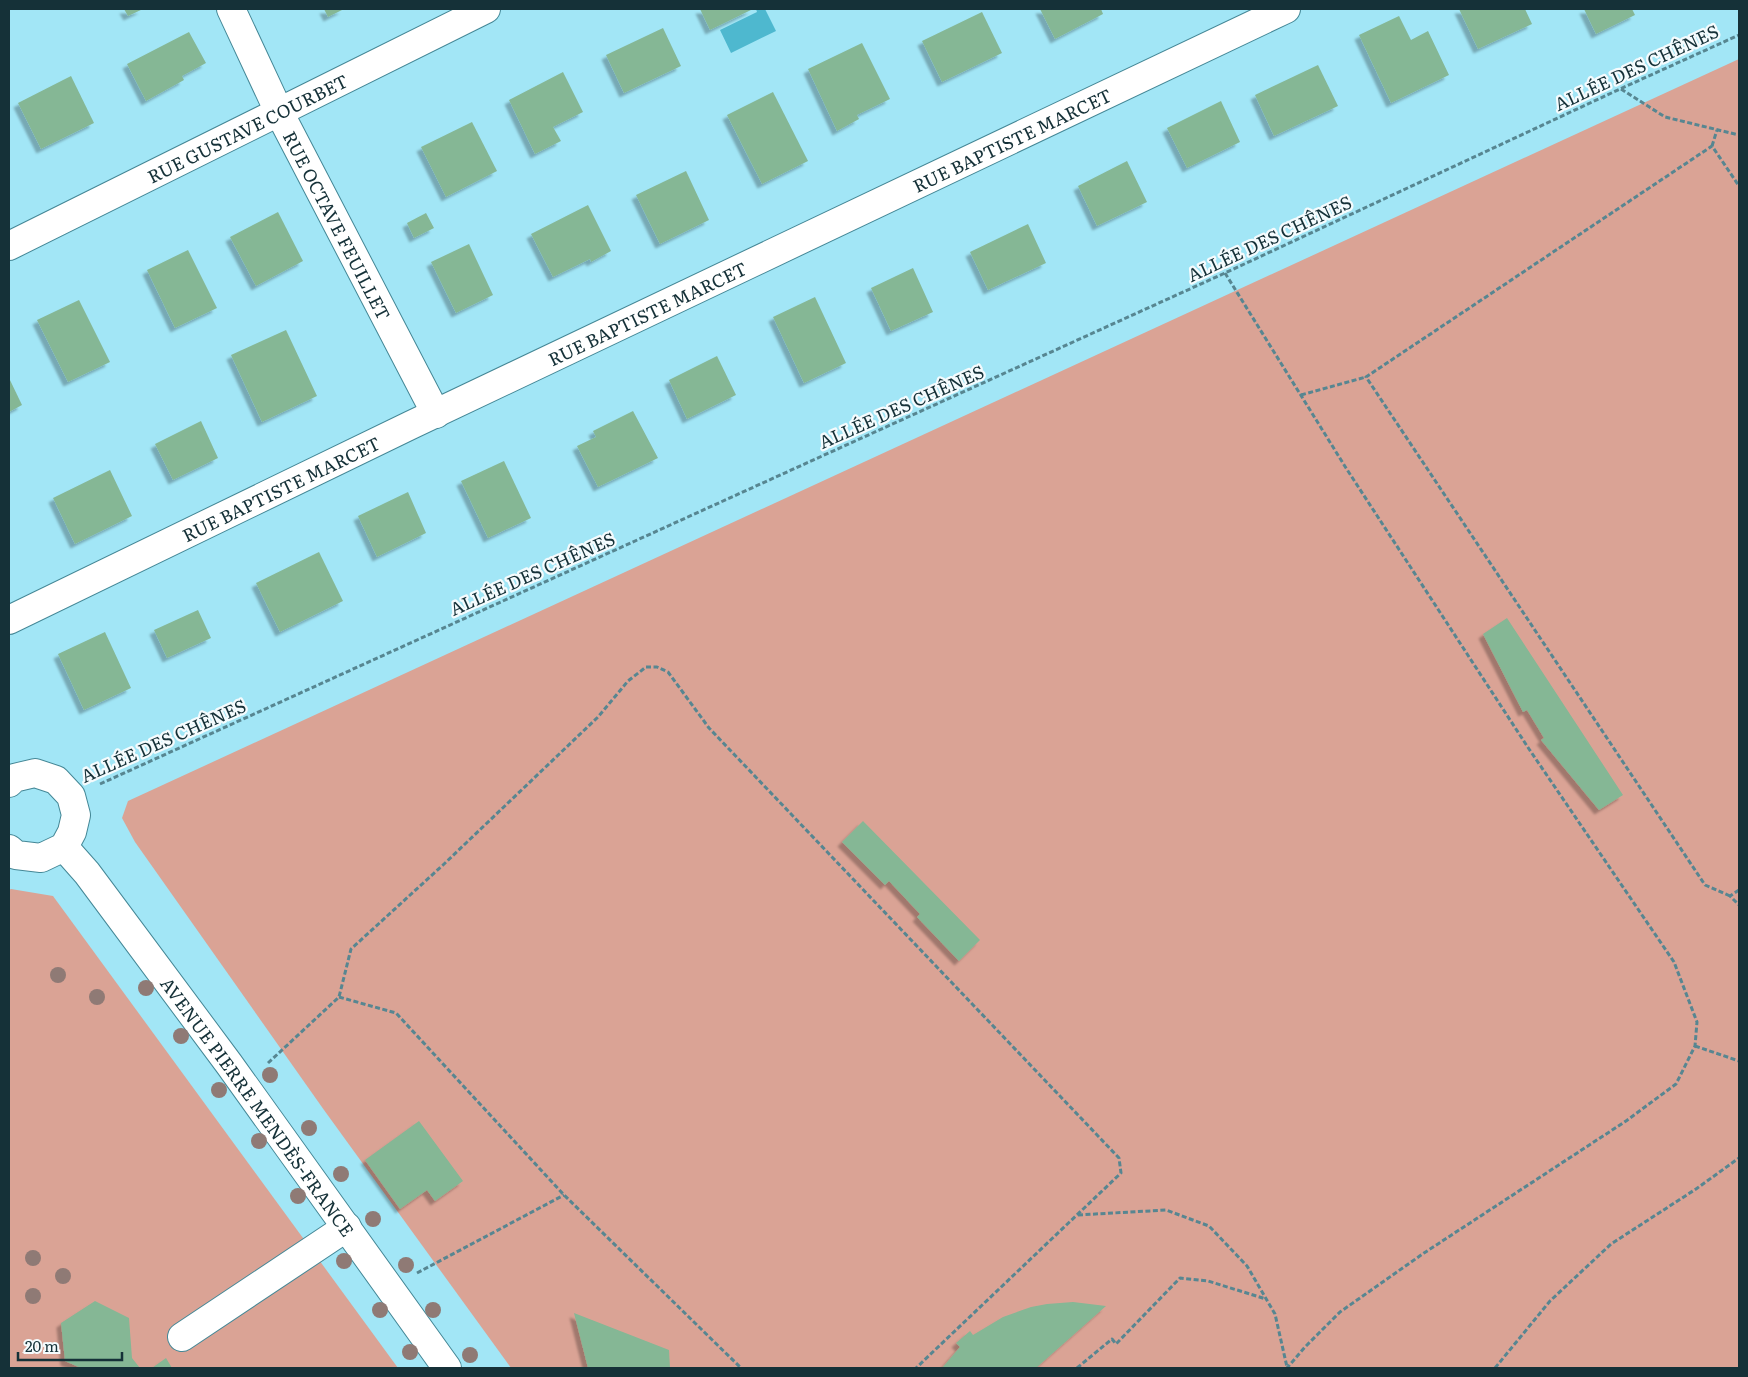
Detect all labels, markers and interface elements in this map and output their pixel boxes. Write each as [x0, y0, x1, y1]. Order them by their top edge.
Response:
street label: ALLÉE DES CHÊNES [1549, 17, 1723, 117]
street label: RUE GUSTAVE COURBET [142, 66, 352, 189]
street label: RUE BAPTISTE MARCET [908, 81, 1116, 198]
street label: RUE OCTAVE FEUILLET [277, 126, 398, 324]
street label: ALLÉE DES CHÊNES [1182, 188, 1356, 288]
street label: RUE BAPTISTE MARCET [543, 254, 751, 372]
street label: ALLÉE DES CHÊNES [814, 357, 988, 455]
street label: RUE BAPTISTE MARCET [177, 429, 384, 548]
street label: ALLÉE DES CHÊNES [445, 524, 619, 622]
street label: ALLÉE DES CHÊNES [76, 691, 250, 789]
street label: AVENUE PIERRE MENDÈS-FRANCE [155, 971, 362, 1241]
scale bar [18, 1330, 121, 1362]
text: 20 m [25, 1334, 59, 1357]

